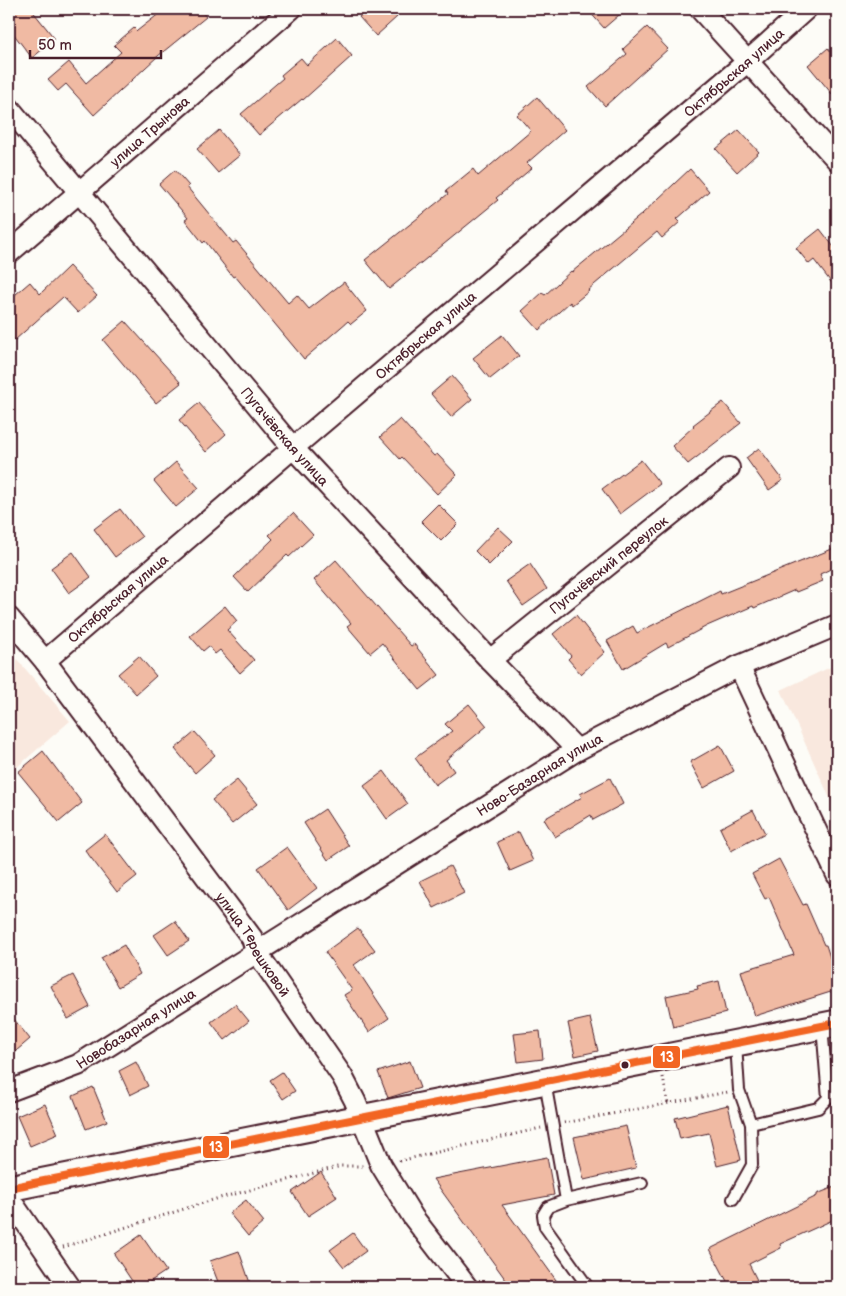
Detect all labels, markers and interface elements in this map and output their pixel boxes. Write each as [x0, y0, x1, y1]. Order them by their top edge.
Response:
street label: Октябрьская улица [680, 24, 788, 121]
scale bar [30, 28, 161, 60]
text: 50 m [38, 36, 72, 55]
street label: улица Трынова [106, 92, 193, 170]
street label: Октябрьская улица [372, 287, 480, 383]
street label: Пугачёвская улица [237, 384, 333, 490]
street label: Пугачёвский переулок [546, 512, 672, 618]
street label: Октябрьская улица [64, 550, 172, 646]
street label: Ново-Базарная улица [473, 729, 606, 820]
street label: улица Терешковой [212, 889, 293, 1000]
street label: Новобазарная улица [73, 984, 199, 1073]
line badge: 13 [652, 1045, 681, 1069]
text: 13 [660, 1049, 674, 1066]
unlabelled marker [620, 1060, 630, 1070]
line badge: 13 [202, 1135, 230, 1159]
text: 13 [209, 1139, 223, 1156]

